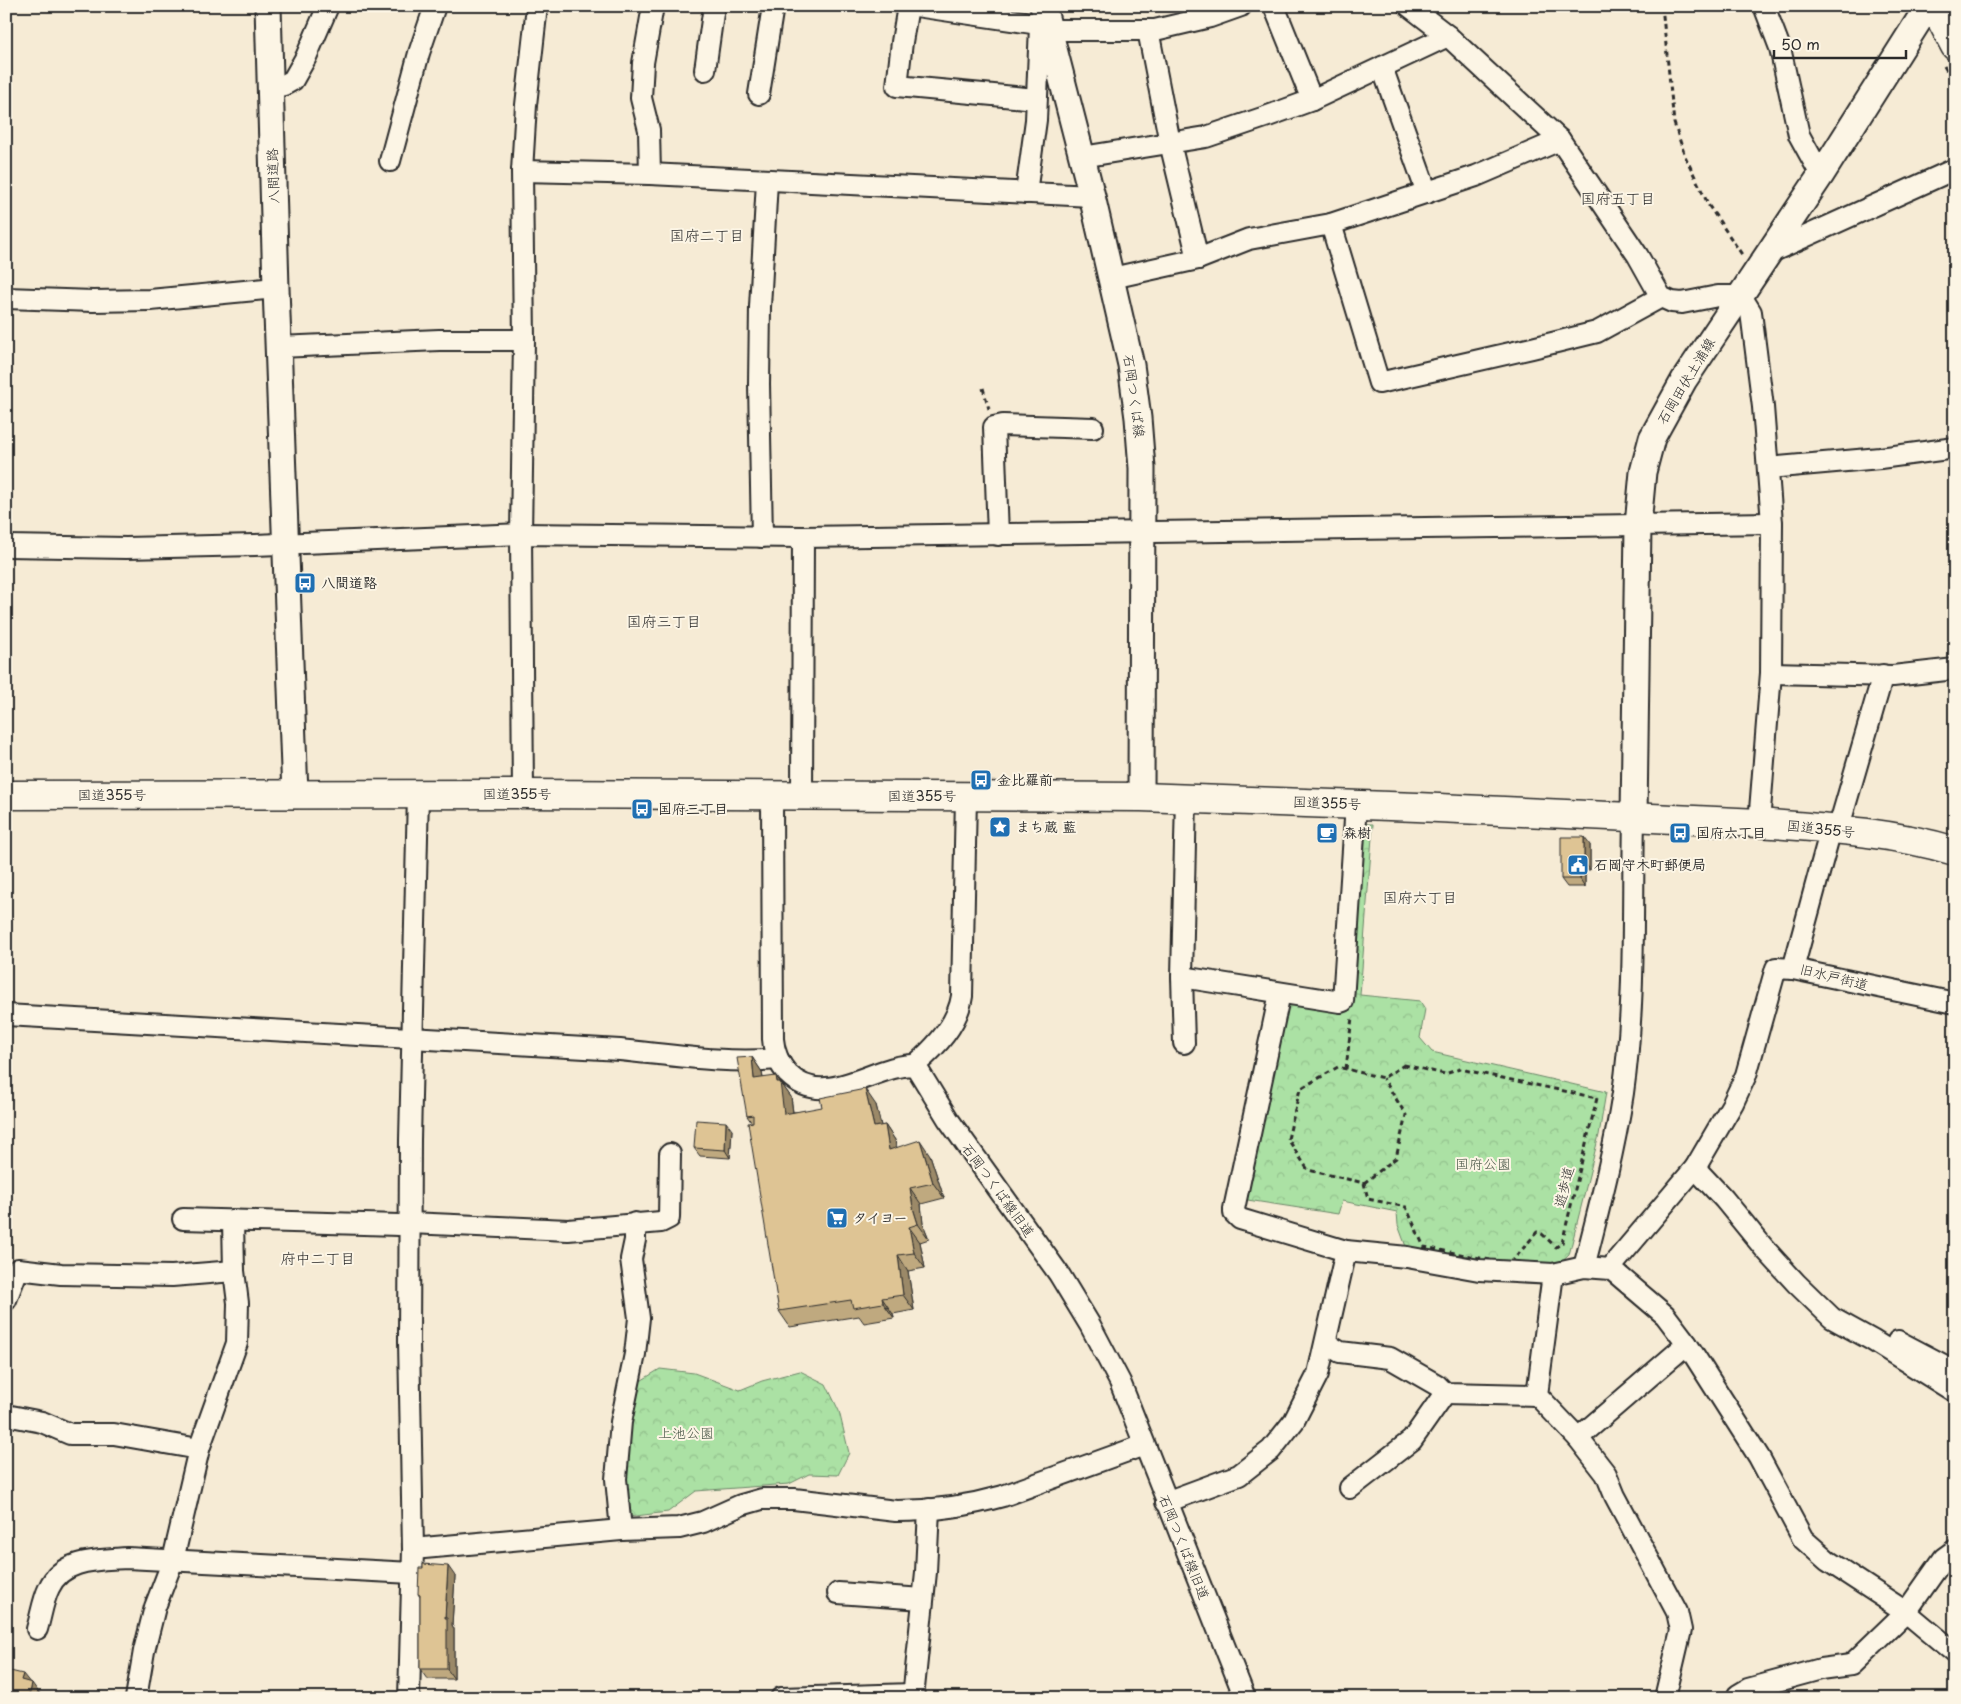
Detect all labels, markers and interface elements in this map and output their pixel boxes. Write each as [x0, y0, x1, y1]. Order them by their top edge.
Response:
scale bar [1774, 28, 1906, 60]
text: 50 m [1781, 32, 1820, 55]
street label: 八間道路 [261, 148, 284, 204]
district label: 国府五丁目 [1580, 186, 1656, 209]
district label: 国府二丁目 [669, 223, 745, 246]
street label: 石岡田伏土浦線 [1651, 333, 1720, 428]
street label: 石岡つくば線 [1118, 353, 1151, 439]
bus stop icon: 八間道路 [293, 571, 317, 595]
place label: 八間道路 [321, 572, 377, 593]
district label: 国府三丁目 [626, 609, 702, 632]
bus stop icon: 金比羅前 [969, 768, 993, 792]
place label: 金比羅前 [997, 769, 1053, 790]
street label: 国道355号 [483, 783, 551, 804]
street label: 国道355号 [78, 784, 146, 805]
street label: 国道355号 [888, 785, 956, 806]
street label: 国道355号 [1292, 791, 1362, 814]
bus stop icon: 国府三丁目 [630, 797, 654, 821]
place label: 国府三丁目 [658, 798, 728, 819]
street label: 国道355号 [1786, 814, 1856, 843]
place icon: まち蔵 藍 [988, 815, 1012, 839]
place label: まち蔵 藍 [1016, 816, 1077, 837]
cafe icon: 森樹 [1315, 821, 1339, 845]
bus stop icon: 国府六丁目 [1668, 821, 1692, 845]
place label: 森樹 [1343, 822, 1371, 843]
place label: 国府六丁目 [1696, 822, 1766, 843]
public building icon: 石岡守木町郵便局 [1566, 853, 1590, 877]
place label: 石岡守木町郵便局 [1594, 854, 1706, 875]
district label: 国府六丁目 [1382, 885, 1458, 908]
street label: 旧水戸街道 [1798, 958, 1871, 995]
street label: 石岡つくば線旧道 [957, 1138, 1040, 1241]
park label: 国府公園 [1455, 1153, 1511, 1174]
street label: 遊歩道 [1548, 1164, 1579, 1210]
supermarket icon: タイヨー [825, 1206, 849, 1230]
place label: タイヨー [853, 1207, 908, 1228]
district label: 府中二丁目 [280, 1246, 356, 1269]
park label: 上池公園 [658, 1422, 714, 1443]
street label: 石岡つくば線旧道 [1154, 1491, 1215, 1603]

